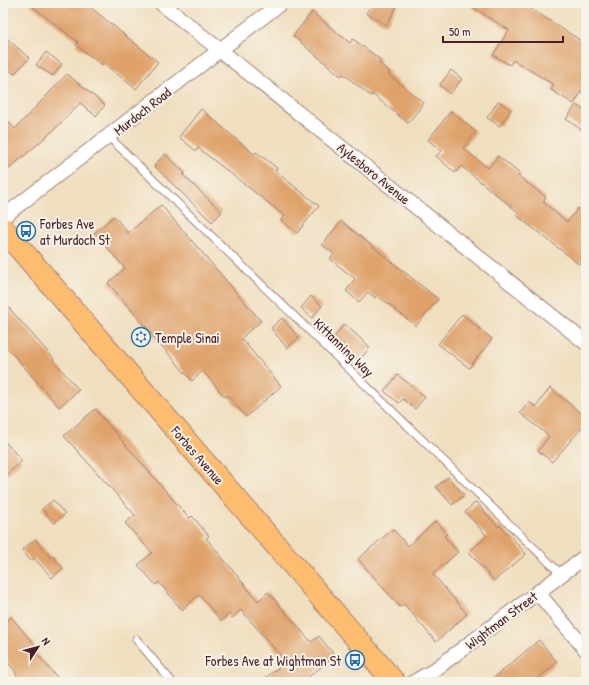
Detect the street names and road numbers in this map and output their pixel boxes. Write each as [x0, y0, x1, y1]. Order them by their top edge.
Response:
street label: Murdoch Road [109, 82, 175, 139]
street label: Aylesboro Avenue [333, 138, 415, 209]
street label: Kittanning Way [309, 313, 378, 381]
street label: Forbes Avenue [167, 421, 229, 489]
street label: Wightman Street [461, 586, 542, 654]

